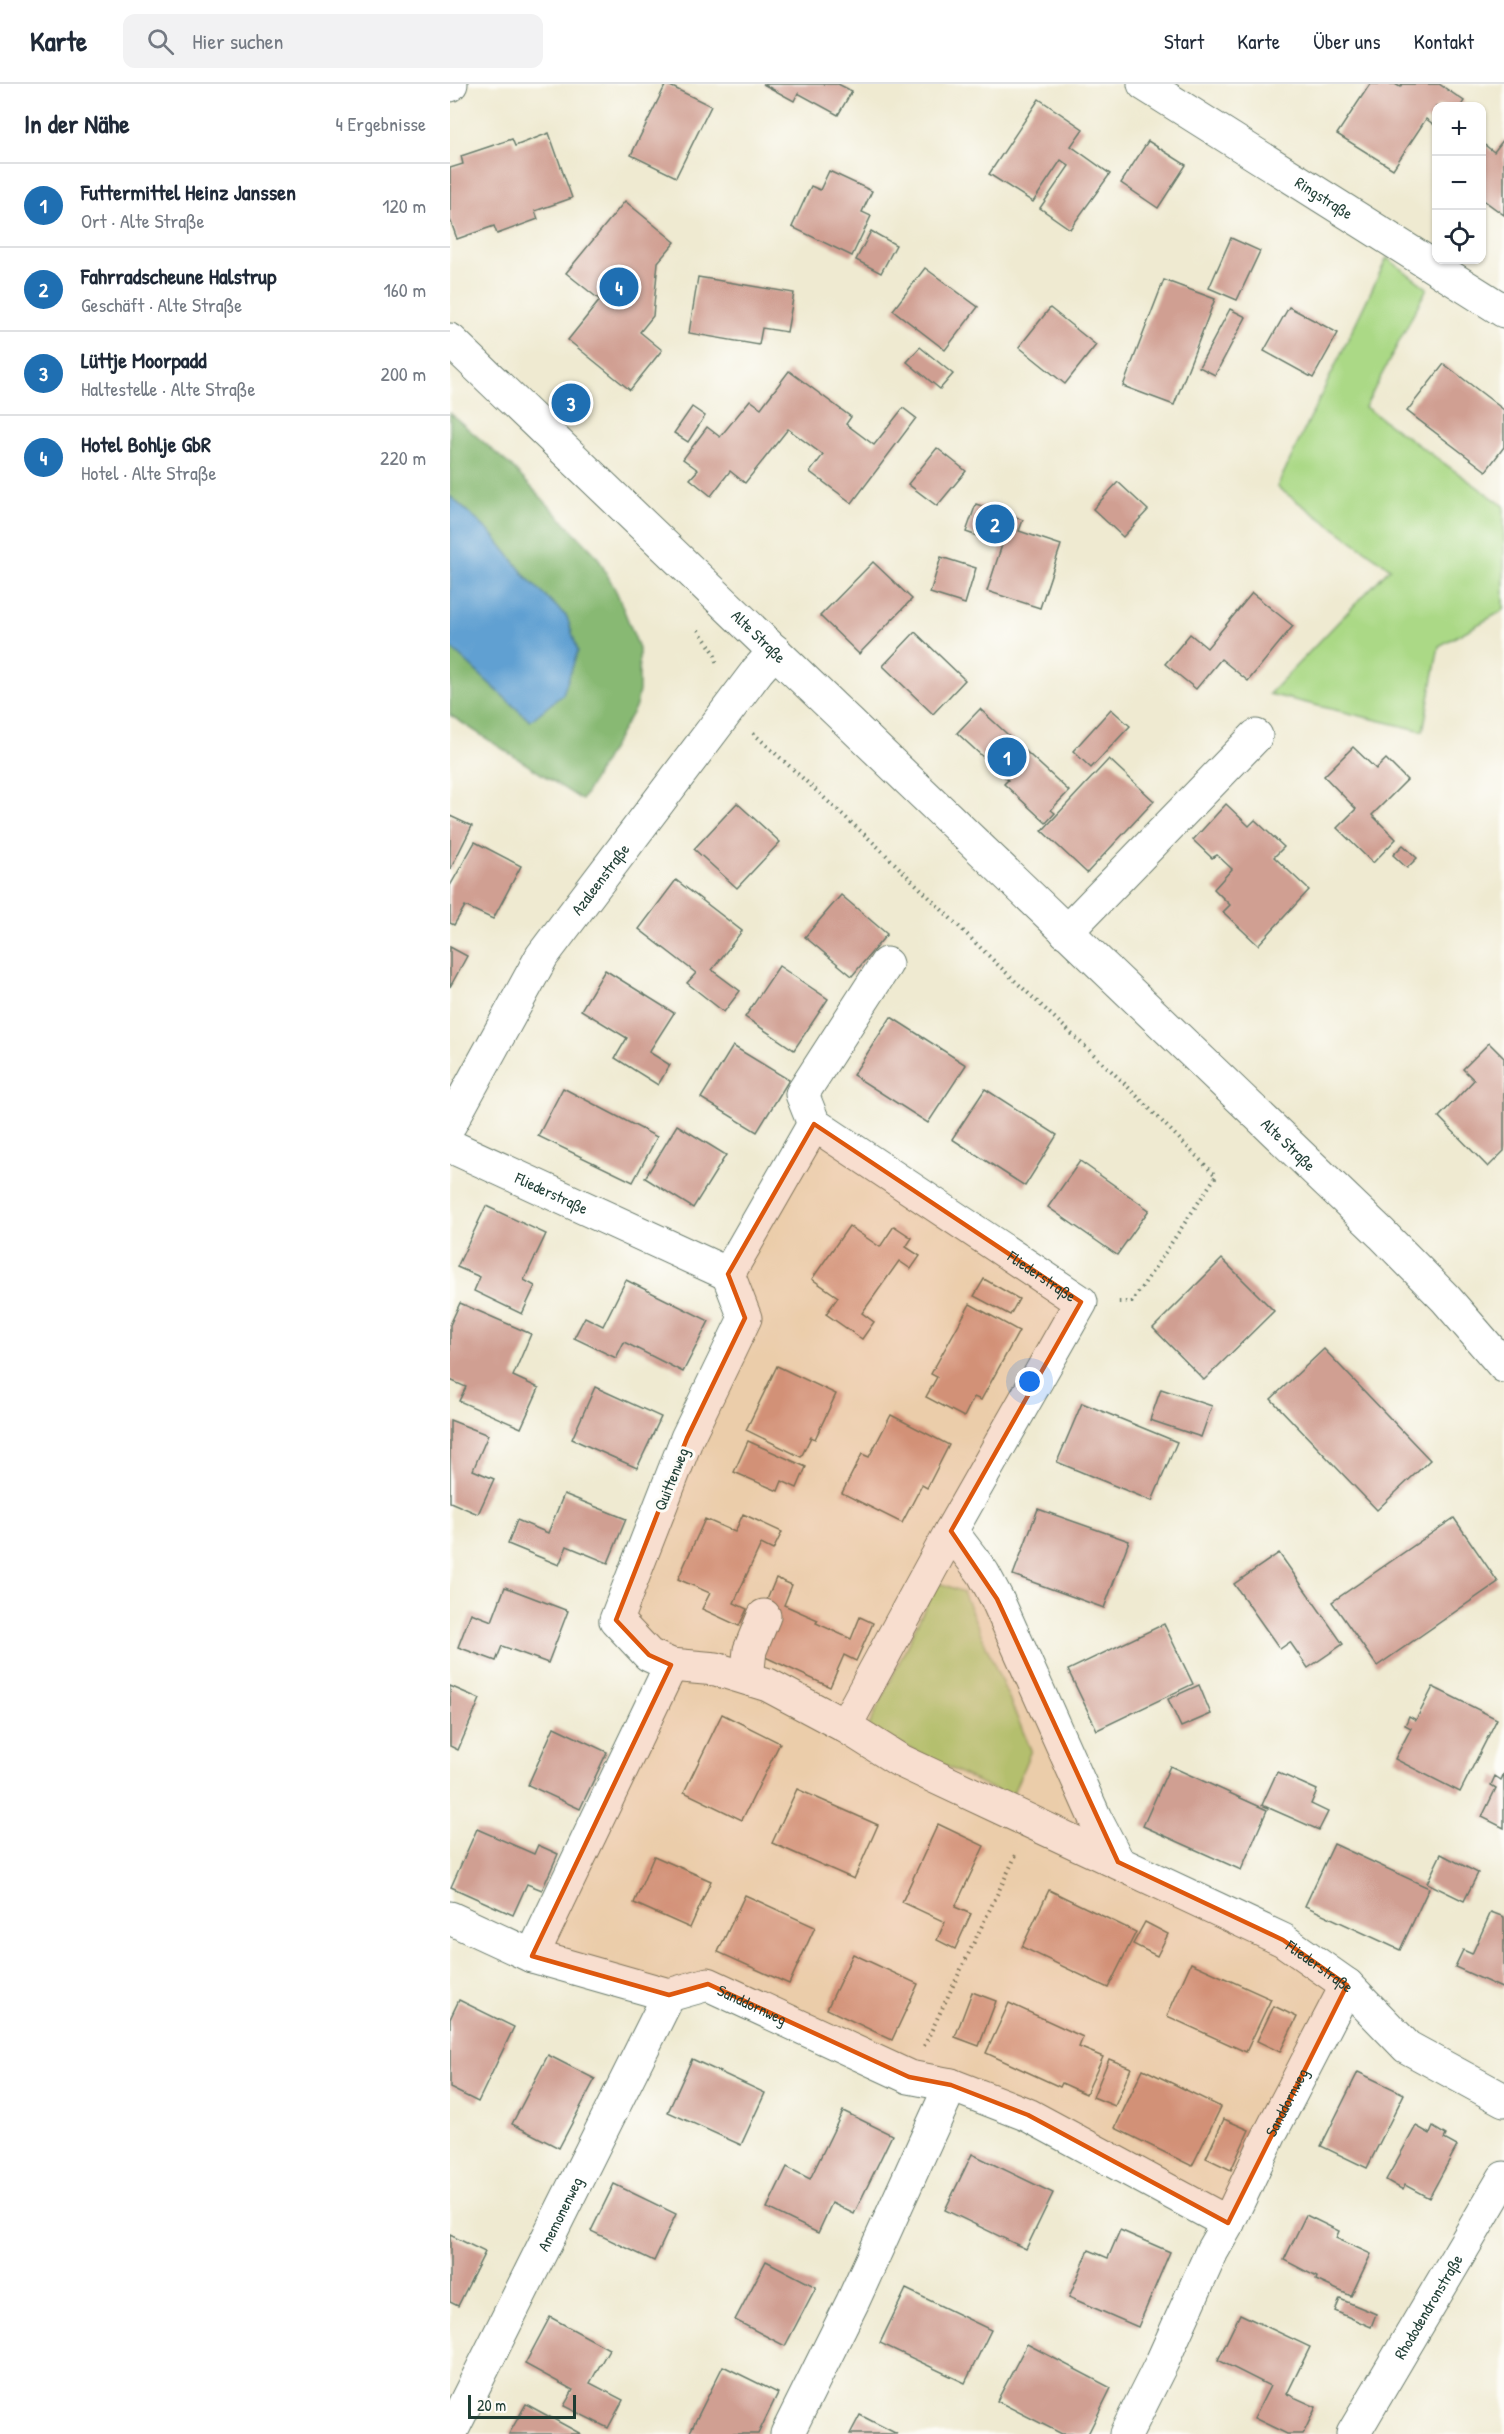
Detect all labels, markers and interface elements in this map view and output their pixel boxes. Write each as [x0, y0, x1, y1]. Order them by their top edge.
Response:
search box [123, 14, 543, 68]
text: Karte [30, 22, 87, 60]
icon: search [144, 25, 177, 58]
text: Hier suchen [192, 26, 283, 56]
text: Start [1164, 27, 1204, 56]
text: Karte [1237, 27, 1280, 56]
text: Über uns [1313, 27, 1381, 56]
text: Kontakt [1414, 27, 1474, 56]
map controls [1432, 102, 1486, 264]
button: + [1432, 102, 1486, 156]
text: In der Nähe [24, 106, 130, 141]
text: 4 Ergebnisse [335, 110, 426, 137]
button: − [1432, 156, 1486, 210]
street label: Ringstraße [1291, 171, 1358, 224]
text: Futtermittel Heinz Janssen [81, 177, 296, 207]
text: 1 [40, 192, 47, 219]
text: 120 m [382, 192, 426, 219]
text: Ort · Alte Straße [81, 207, 205, 234]
button: locate [1432, 210, 1486, 264]
text: Fahrradscheune Halstrup [81, 261, 276, 291]
pin: 4 [600, 264, 638, 310]
text: 2 [39, 276, 48, 303]
text: 160 m [384, 276, 426, 303]
text: Geschäft · Alte Straße [81, 291, 242, 318]
text: Lüttje Moorpadd [81, 345, 207, 375]
text: 3 [39, 360, 48, 387]
text: 200 m [381, 360, 426, 387]
text: Haltestelle · Alte Straße [81, 375, 255, 402]
pin: 3 [552, 380, 590, 426]
text: Hotel Bohlje GbR [81, 429, 211, 459]
text: 4 [40, 444, 47, 471]
text: 220 m [380, 444, 426, 471]
text: Hotel · Alte Straße [81, 459, 216, 486]
pin: 2 [976, 502, 1014, 546]
street label: Alte Straße [727, 605, 791, 668]
pin: 1 [988, 734, 1026, 780]
street label: Azaleenstraße [566, 838, 635, 919]
street label: Alte Straße [1256, 1113, 1321, 1176]
street label: Fliederstraße [511, 1166, 592, 1219]
street label: Fliederstraße [1003, 1245, 1081, 1307]
your location [1015, 1367, 1044, 1396]
street label: Quittenweg [648, 1444, 694, 1514]
street label: Fliederstraße [1281, 1934, 1359, 1997]
street label: Sanddornweg [714, 1979, 790, 2030]
street label: Sanddornweg [1260, 2064, 1313, 2140]
street label: Anemonenweg [532, 2173, 588, 2255]
street label: Rhododendronstraße [1389, 2250, 1468, 2363]
scale bar [468, 2392, 576, 2420]
text: 20 m [477, 2394, 506, 2416]

